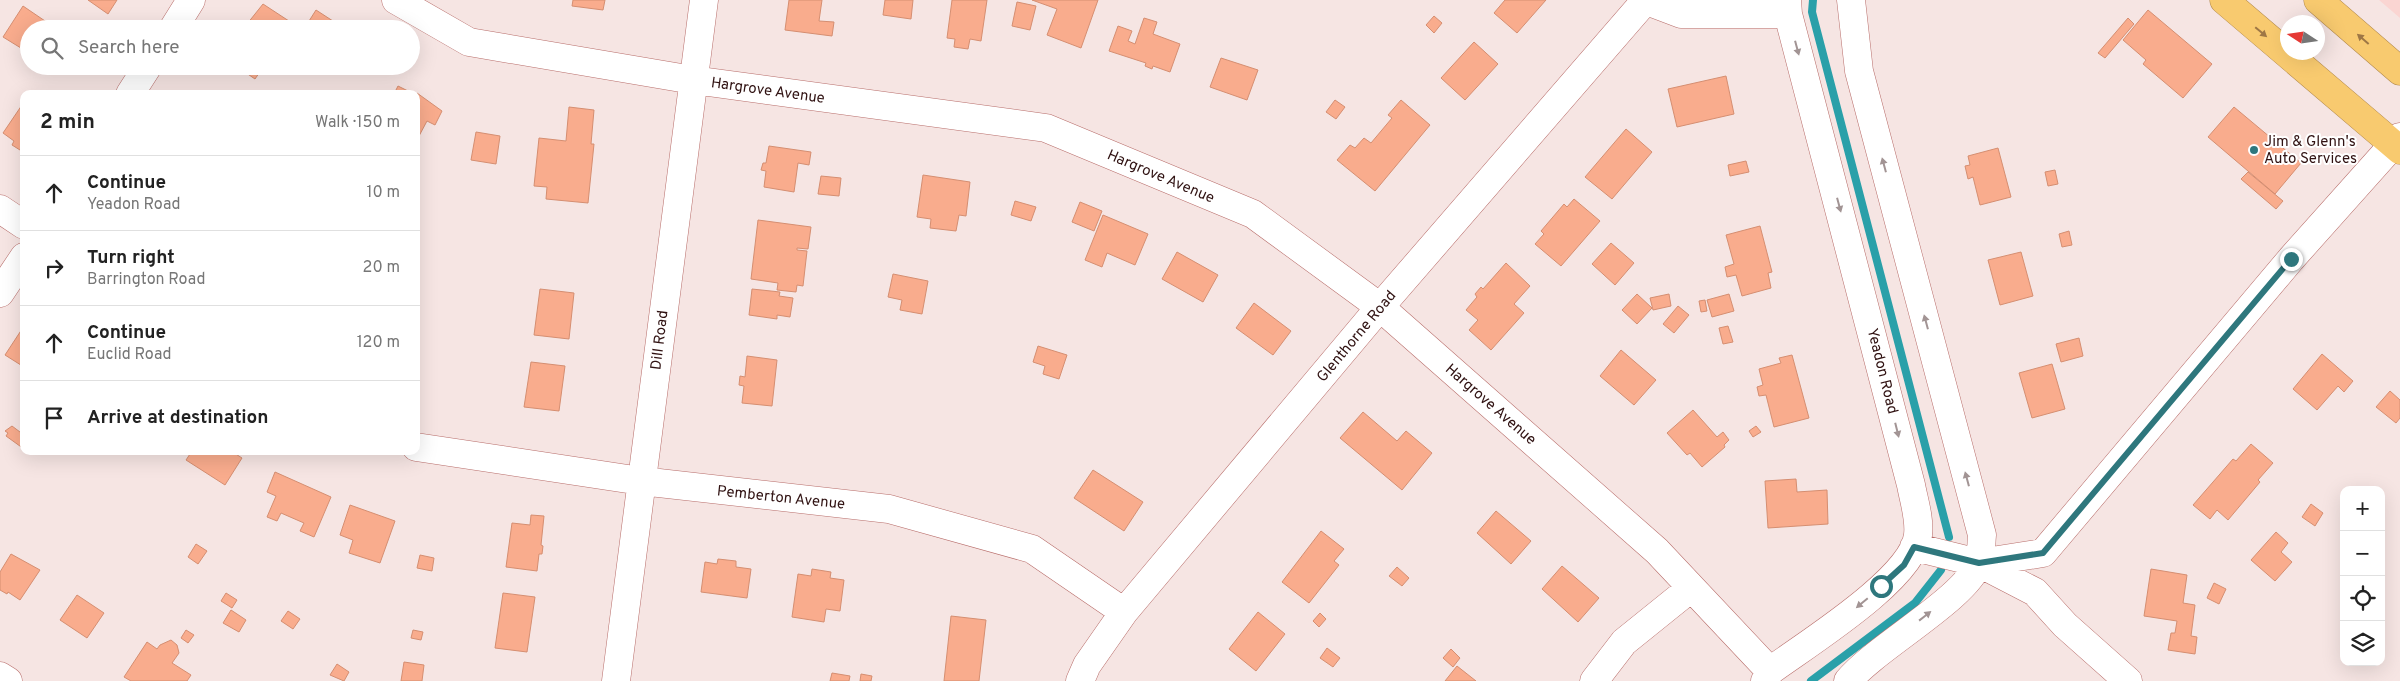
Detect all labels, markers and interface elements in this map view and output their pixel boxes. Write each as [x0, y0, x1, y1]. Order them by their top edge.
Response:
north arrow [2280, 15, 2325, 60]
search box [20, 20, 420, 75]
one-way arrow [2254, 26, 2267, 37]
icon: search [38, 34, 66, 62]
one-way arrow [2357, 34, 2369, 45]
text: Search here [78, 36, 180, 60]
one-way arrow [1793, 40, 1801, 55]
street label: Hargrove Avenue [710, 74, 826, 109]
text: 2 min [40, 109, 95, 136]
text: Walk · 150 m [315, 113, 400, 133]
place label: Jim & Glenn's Auto Services [2264, 133, 2357, 169]
marker: Jim & Glenn's Auto Services [2248, 144, 2260, 156]
street label: Hargrove Avenue [1104, 146, 1217, 209]
one-way arrow [1880, 157, 1888, 172]
text: Continue [87, 171, 166, 195]
icon: ahead [40, 179, 68, 207]
text: 10 m [366, 183, 400, 203]
text: Yeadon Road [87, 195, 181, 215]
one-way arrow [1835, 197, 1843, 212]
text: Turn right [87, 246, 175, 270]
route end [2280, 248, 2303, 271]
icon: right [40, 254, 68, 282]
text: 20 m [363, 258, 400, 278]
text: Barrington Road [87, 270, 205, 290]
street label: Glenthorne Road [1313, 287, 1401, 387]
street label: Dill Road [647, 309, 674, 371]
one-way arrow [1921, 314, 1929, 329]
text: Continue [87, 321, 166, 345]
street label: Yeadon Road [1862, 327, 1901, 416]
icon: ahead [40, 329, 68, 357]
text: 120 m [357, 333, 400, 353]
text: Euclid Road [87, 345, 172, 365]
street label: Hargrove Avenue [1441, 360, 1540, 450]
icon: arrive [40, 404, 68, 432]
text: Arrive at destination [87, 406, 268, 430]
one-way arrow [1894, 422, 1902, 437]
one-way arrow [1963, 471, 1971, 486]
street label: Pemberton Avenue [716, 482, 846, 515]
map controls [2340, 486, 2385, 666]
button: + [2340, 486, 2385, 531]
button: − [2340, 531, 2385, 576]
route start [1870, 575, 1893, 598]
button: locate [2340, 576, 2385, 621]
one-way arrow [1856, 597, 1869, 608]
one-way arrow [1918, 611, 1931, 622]
button: layers [2340, 621, 2385, 666]

